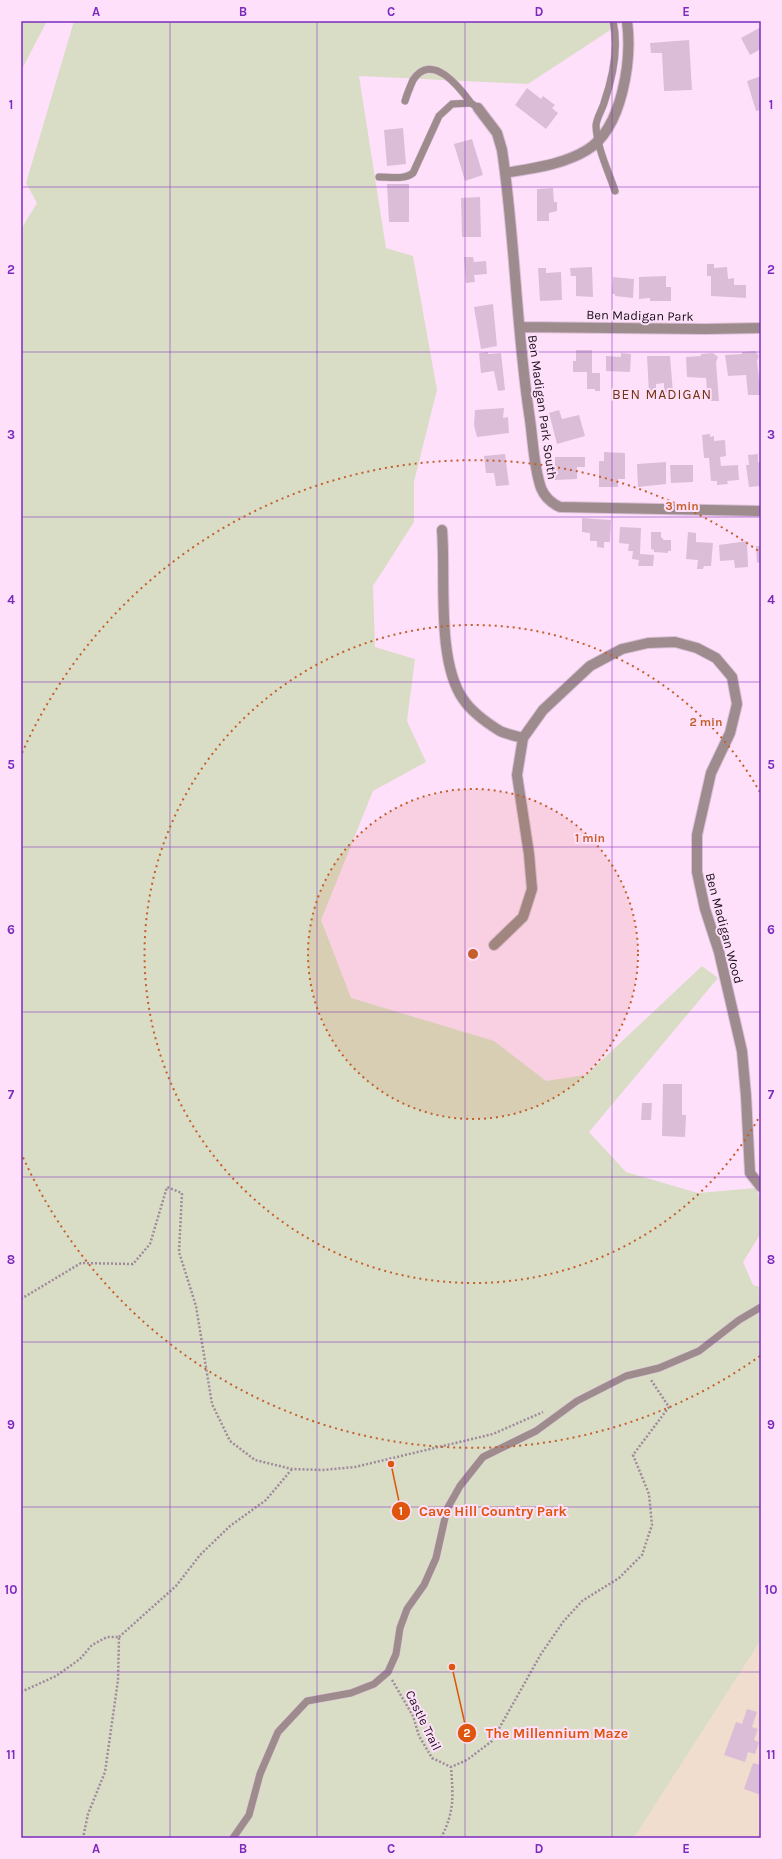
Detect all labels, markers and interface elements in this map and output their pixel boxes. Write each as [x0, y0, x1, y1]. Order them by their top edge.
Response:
text: A [92, 4, 100, 19]
text: B [239, 4, 247, 19]
text: C [387, 4, 395, 19]
text: D [535, 4, 544, 19]
text: E [682, 4, 690, 19]
text: 1 [9, 97, 13, 112]
text: 1 [769, 97, 773, 112]
text: 2 [7, 262, 15, 277]
text: 2 [767, 262, 775, 277]
street label: Ben Madigan Park [586, 307, 694, 324]
street label: Ben Madigan Park South [525, 334, 560, 480]
district label: BEN MADIGAN [612, 386, 712, 403]
text: 3 [7, 427, 15, 442]
text: 3 [767, 427, 775, 442]
text: 3 min [665, 499, 699, 513]
text: 4 [7, 592, 15, 607]
text: 4 [767, 592, 775, 607]
text: 2 min [689, 715, 723, 729]
text: 5 [7, 757, 15, 772]
text: 5 [767, 757, 775, 772]
text: 1 min [575, 831, 605, 845]
street label: Ben Madigan Wood [703, 871, 747, 985]
text: 6 [7, 922, 15, 937]
text: 6 [767, 922, 775, 937]
centre of rings [466, 947, 480, 961]
text: 7 [8, 1087, 15, 1102]
text: 7 [768, 1087, 775, 1102]
text: 8 [7, 1252, 15, 1267]
text: 8 [767, 1252, 775, 1267]
text: 9 [7, 1417, 15, 1432]
text: 9 [767, 1417, 775, 1432]
callout: Cave Hill Country Park [391, 1498, 575, 1524]
text: Cave Hill Country Park [419, 1503, 568, 1520]
text: 1 [399, 1504, 403, 1518]
text: 10 [5, 1582, 17, 1597]
text: 10 [765, 1582, 777, 1597]
street label: Castle Trail [403, 1688, 445, 1753]
callout: The Millennium Maze [457, 1720, 636, 1746]
text: The Millennium Maze [486, 1725, 628, 1742]
text: 2 [463, 1726, 471, 1740]
text: 11 [6, 1747, 16, 1762]
text: 11 [766, 1747, 776, 1762]
text: A [92, 1841, 100, 1856]
text: B [239, 1841, 247, 1856]
text: C [387, 1841, 395, 1856]
text: D [535, 1841, 544, 1856]
text: E [682, 1841, 690, 1856]

